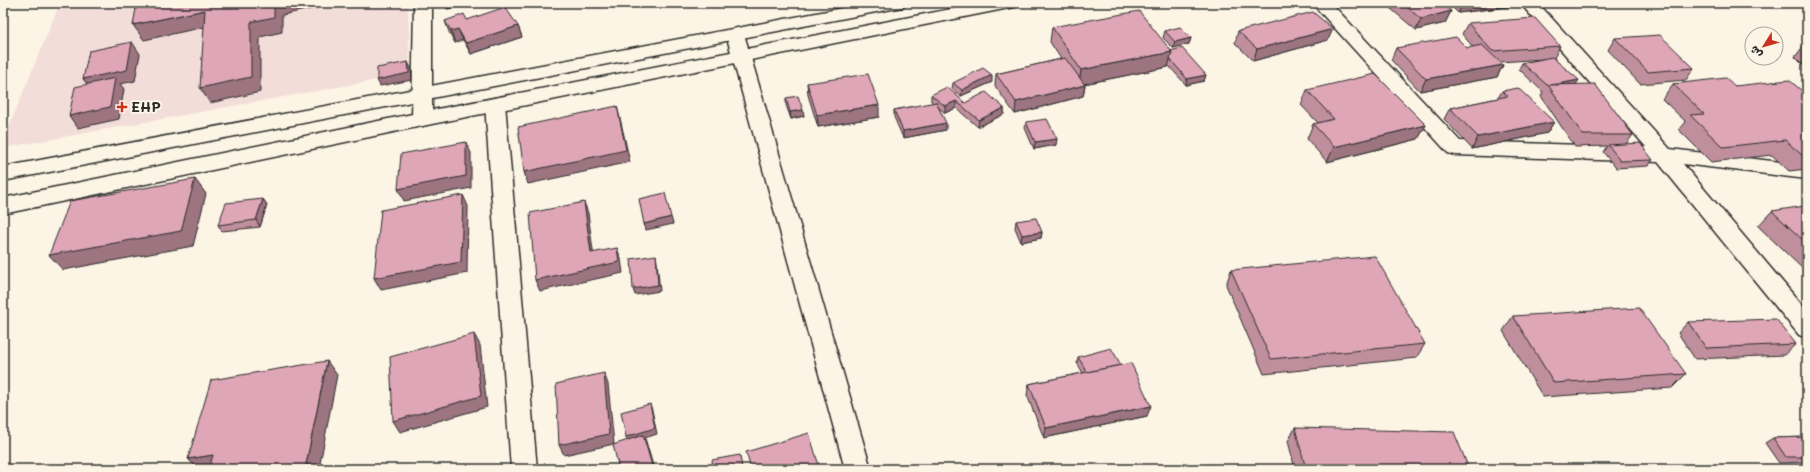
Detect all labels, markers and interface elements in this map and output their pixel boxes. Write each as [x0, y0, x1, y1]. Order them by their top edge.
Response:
north arrow [1744, 26, 1784, 66]
text: ش [1746, 43, 1765, 62]
place label: EHP [131, 97, 161, 116]
marker: EHP [116, 101, 128, 113]

